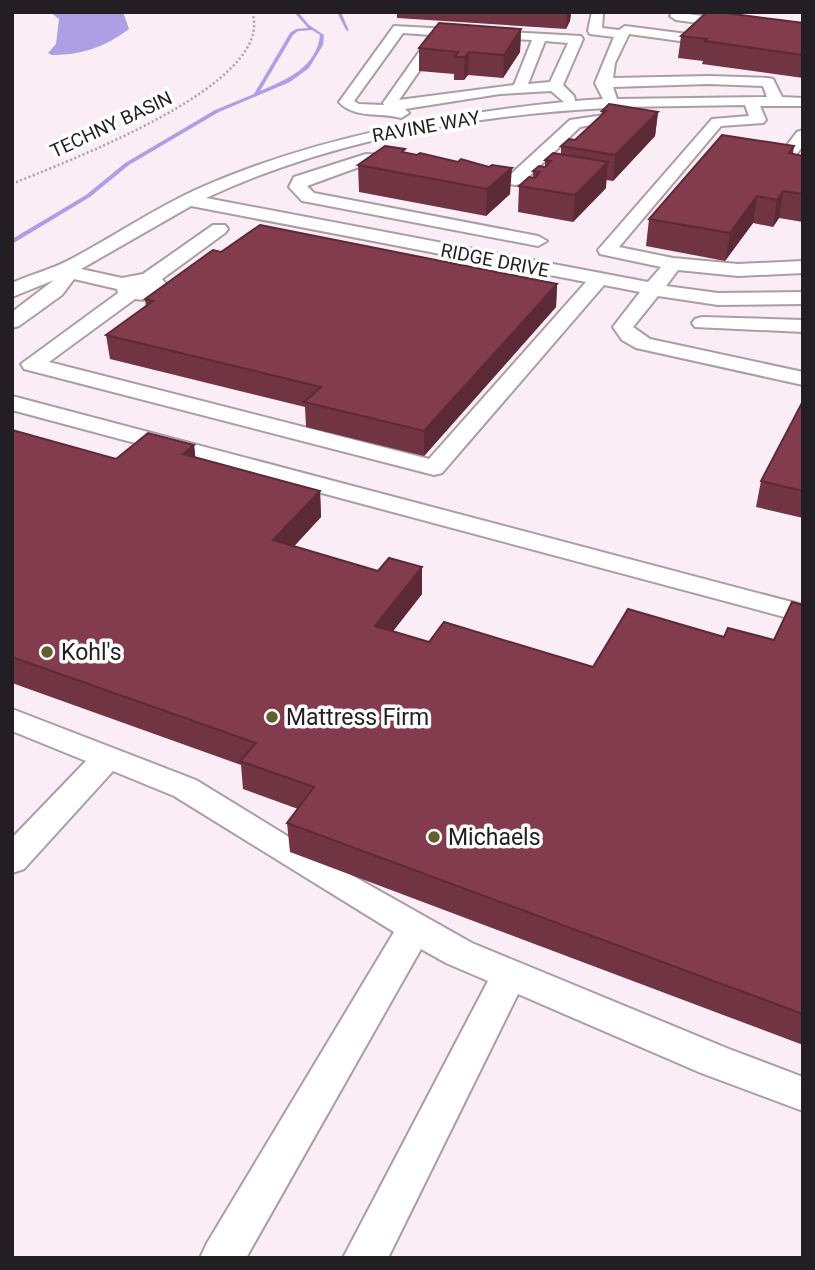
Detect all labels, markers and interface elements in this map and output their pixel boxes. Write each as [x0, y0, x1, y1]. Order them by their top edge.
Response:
street label: TECHNY BASIN [47, 86, 176, 163]
street label: RAVINE WAY [370, 106, 482, 147]
street label: RIDGE DRIVE [439, 239, 551, 282]
place label: Kohl's [61, 639, 122, 666]
marker: Kohl's [39, 644, 55, 660]
place label: Mattress Firm [286, 704, 429, 731]
marker: Mattress Firm [264, 709, 280, 725]
place label: Michaels [448, 824, 541, 851]
marker: Michaels [426, 829, 442, 845]

